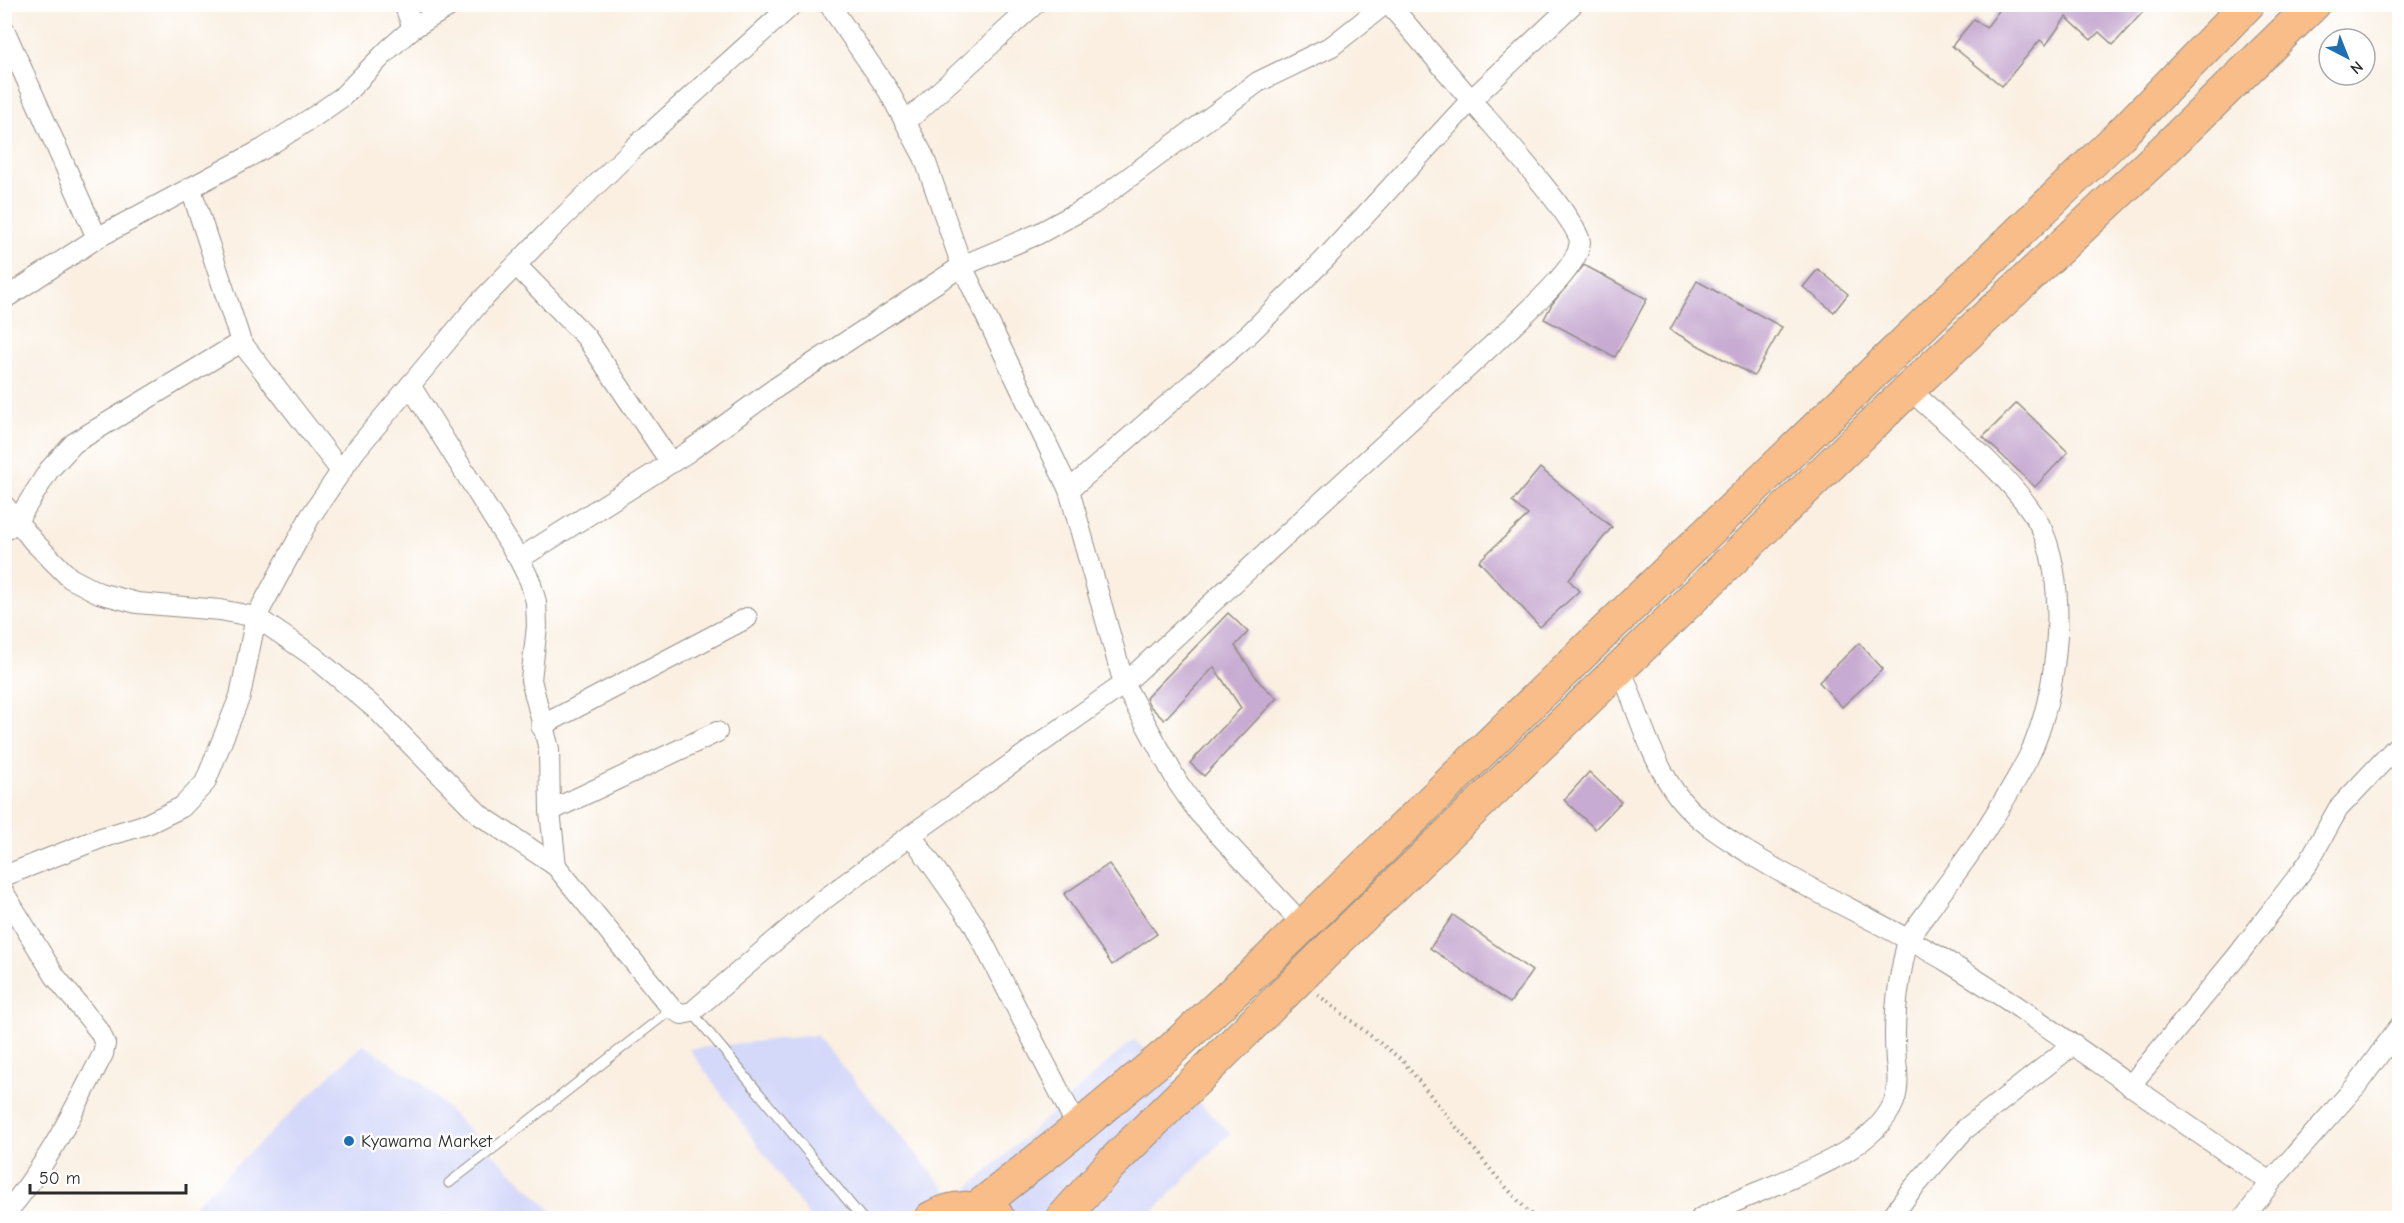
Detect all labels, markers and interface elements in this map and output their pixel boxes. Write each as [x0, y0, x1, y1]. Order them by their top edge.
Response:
north arrow [2317, 27, 2377, 87]
text: N [2346, 57, 2366, 78]
place label: Kyawama Market [361, 1131, 493, 1152]
marker: Kyawama Market [342, 1134, 356, 1148]
scale bar [30, 1157, 186, 1195]
text: 50 m [39, 1168, 81, 1189]

